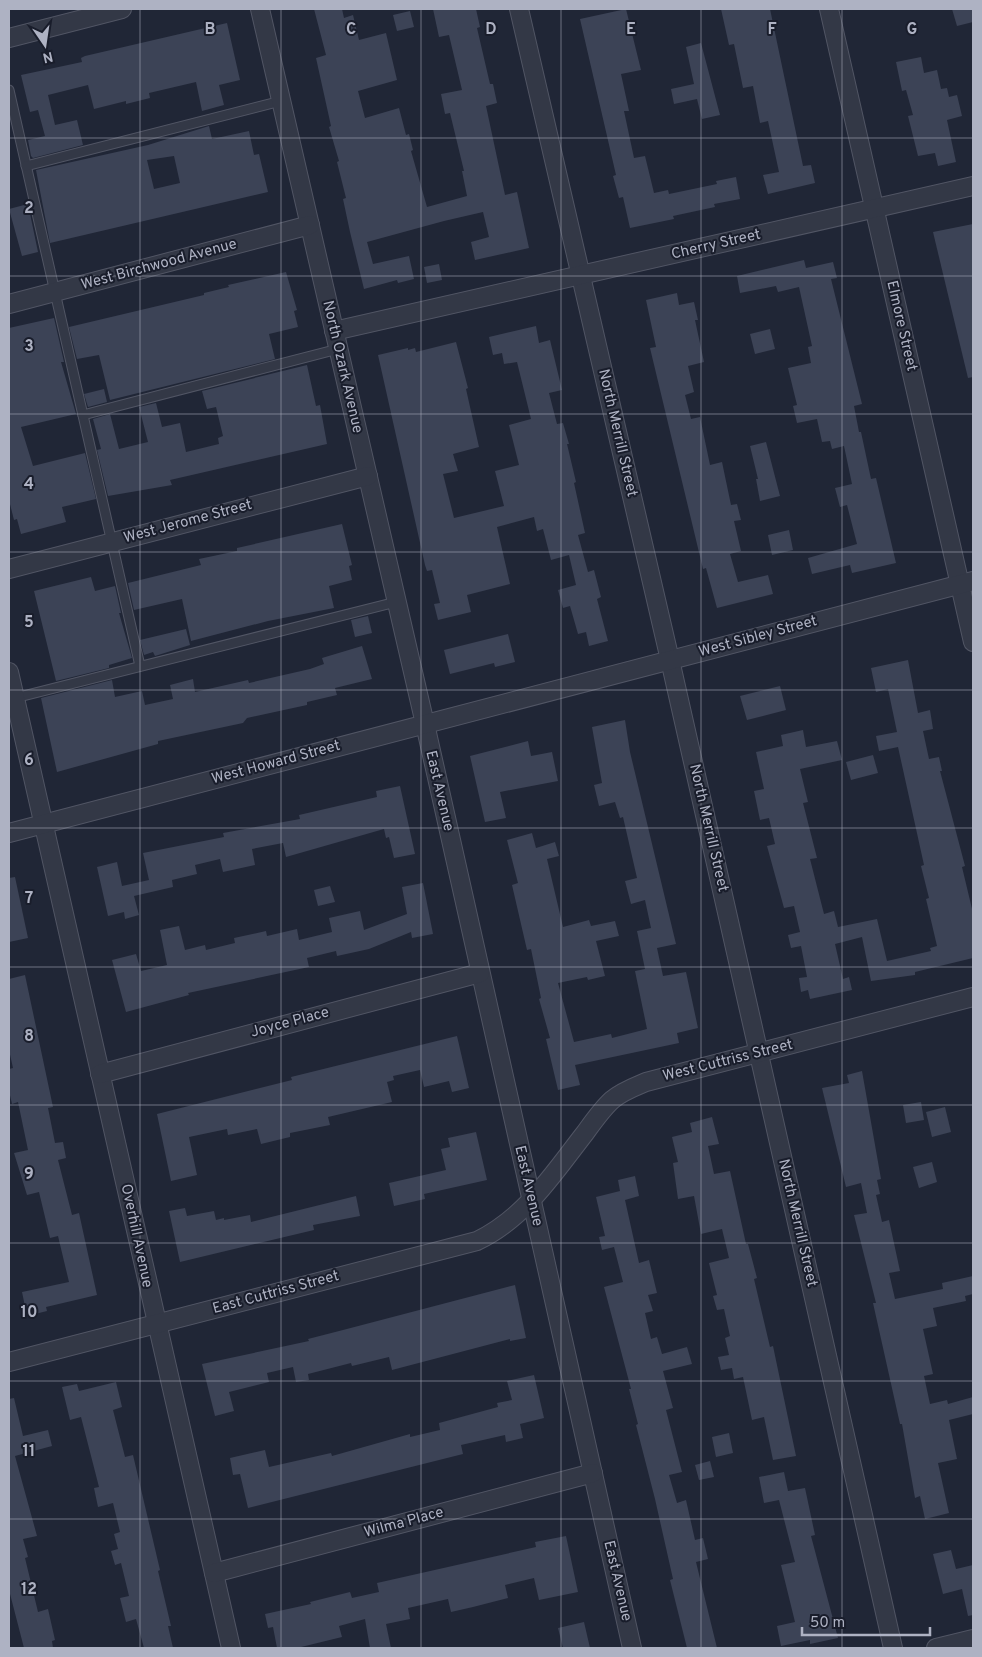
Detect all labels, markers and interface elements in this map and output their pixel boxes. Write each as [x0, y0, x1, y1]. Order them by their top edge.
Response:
north arrow [20, 20, 70, 70]
text: B [204, 20, 216, 40]
text: C [346, 20, 356, 40]
text: D [485, 20, 497, 40]
text: E [626, 20, 636, 40]
text: F [767, 20, 777, 40]
text: G [907, 20, 917, 40]
text: N [41, 47, 54, 66]
text: 2 [24, 199, 34, 219]
street label: Cherry Street [669, 225, 763, 265]
street label: West Birchwood Avenue [79, 235, 239, 295]
street label: Elmore Street [881, 279, 921, 373]
street label: North Ozark Avenue [318, 299, 366, 435]
text: 3 [24, 337, 34, 357]
street label: North Merrill Street [593, 367, 641, 499]
text: 4 [24, 475, 34, 495]
street label: West Jerome Street [122, 496, 254, 548]
street label: West Sibley Street [697, 612, 819, 662]
text: 5 [24, 613, 34, 633]
street label: West Howard Street [210, 737, 342, 789]
street label: East Avenue [420, 749, 458, 833]
text: 6 [24, 751, 34, 771]
street label: North Merrill Street [684, 762, 732, 894]
text: 7 [25, 889, 33, 909]
street label: Joyce Place [249, 1003, 331, 1043]
text: 8 [24, 1027, 34, 1047]
street label: West Cuttriss Street [661, 1036, 795, 1086]
street label: East Avenue [509, 1144, 547, 1228]
street label: North Merrill Street [773, 1157, 821, 1289]
text: 9 [24, 1165, 34, 1185]
street label: Overhill Avenue [116, 1182, 156, 1290]
street label: East Cuttriss Street [211, 1267, 341, 1319]
text: 10 [21, 1303, 37, 1323]
text: 11 [23, 1442, 35, 1462]
street label: Wilma Place [362, 1503, 446, 1543]
street label: East Avenue [598, 1539, 636, 1623]
text: 12 [21, 1580, 37, 1600]
scale bar [802, 1604, 930, 1636]
text: 50 m [810, 1614, 845, 1633]

